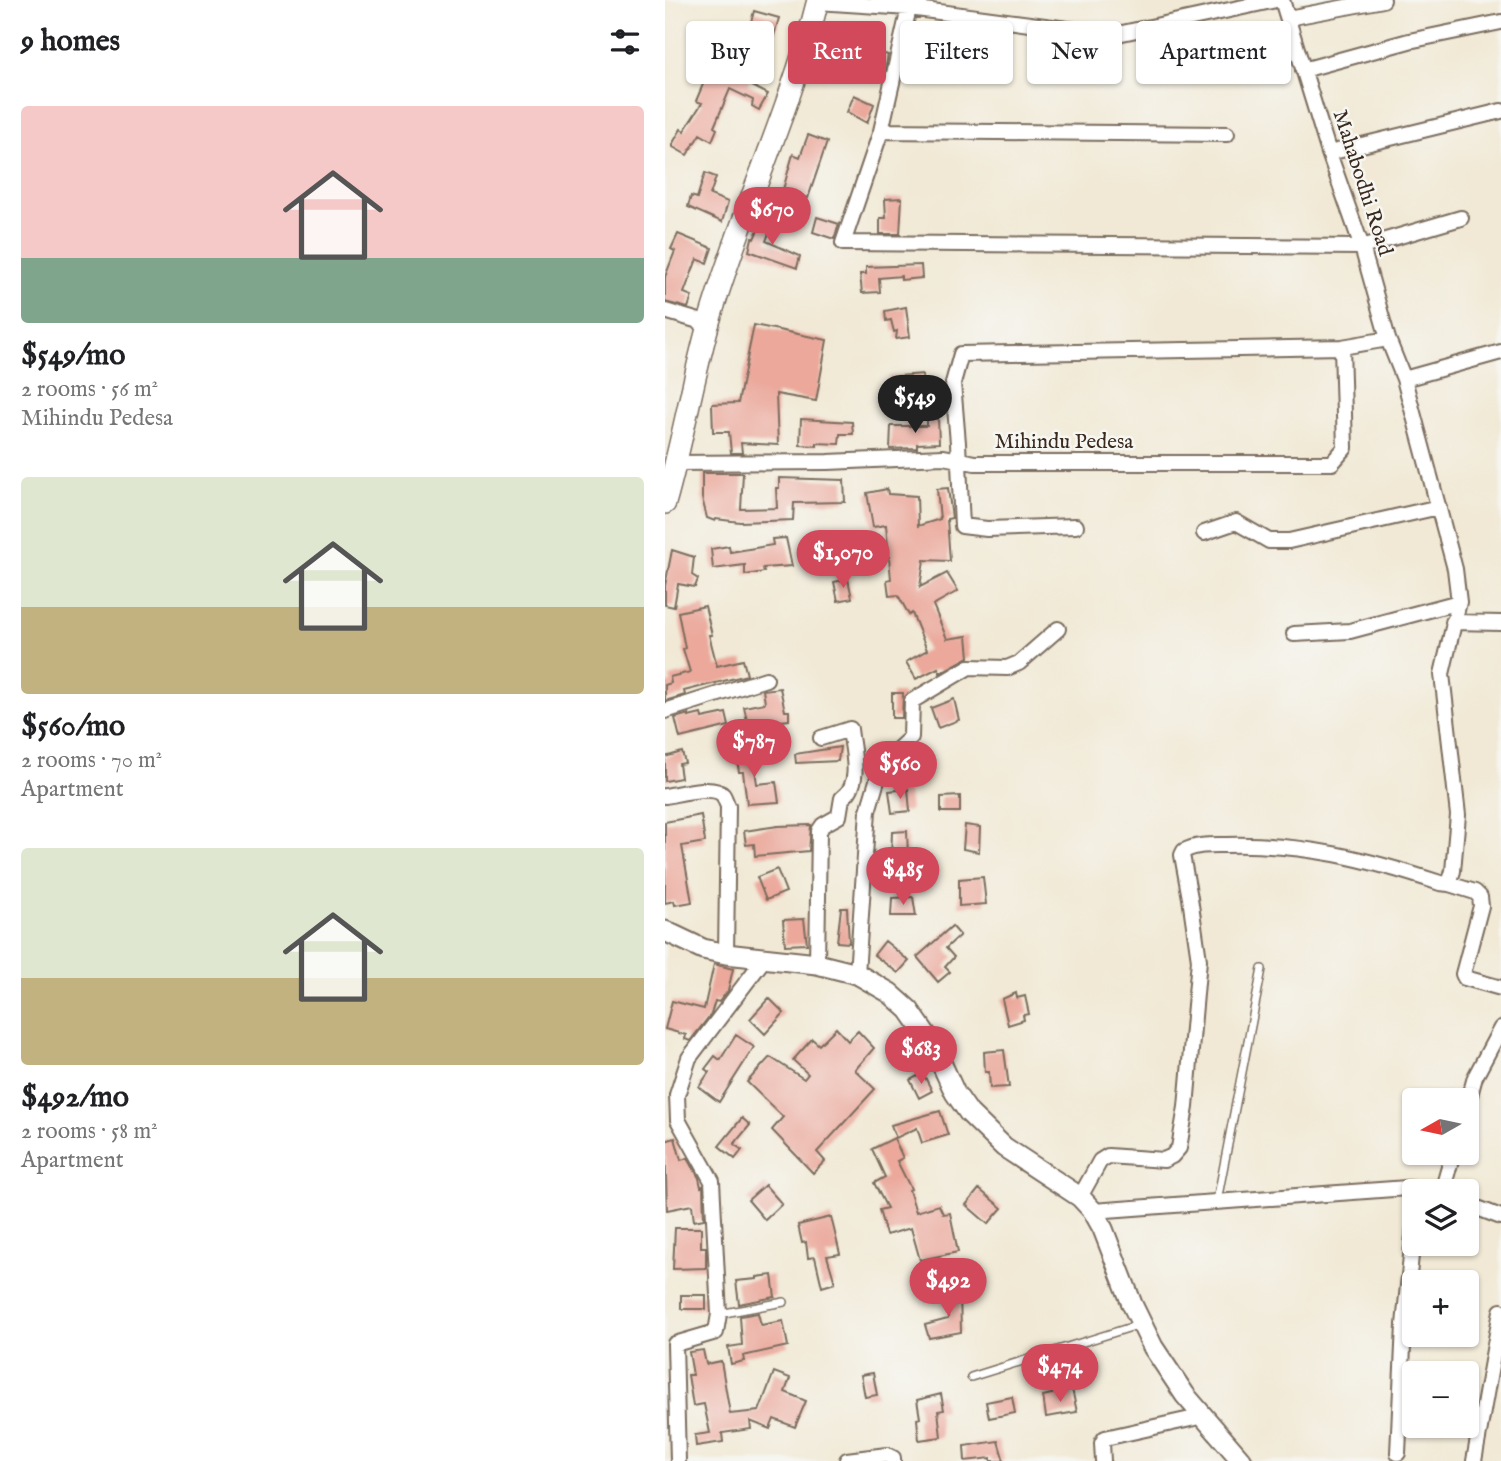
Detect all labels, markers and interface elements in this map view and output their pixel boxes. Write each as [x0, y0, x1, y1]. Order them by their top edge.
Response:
chip: Buy [686, 21, 774, 84]
chip: Rent [788, 21, 886, 84]
chip: Filters [900, 21, 1013, 84]
chip: New [1027, 21, 1122, 84]
chip: Apartment [1136, 21, 1291, 84]
text: 9 homes [21, 23, 120, 61]
icon: filters [606, 23, 644, 61]
street label: Mahabodhi Road [1326, 107, 1399, 260]
icon: home [270, 152, 396, 278]
pin: $670 [731, 188, 813, 247]
text: $670 [750, 195, 794, 224]
text: $549/mo [21, 337, 125, 375]
text: 2 rooms · 56 m² [21, 375, 158, 404]
pin: $549 [874, 376, 956, 435]
text: $549 [894, 383, 936, 412]
text: Mihindu Pedesa [21, 404, 173, 433]
street label: Mihindu Pedesa [995, 429, 1134, 456]
icon: home [270, 523, 396, 649]
pin: $1,070 [786, 530, 900, 590]
text: $1,070 [813, 538, 873, 567]
text: $560/mo [21, 708, 125, 746]
pin: $787 [713, 720, 795, 779]
text: $787 [732, 727, 776, 756]
pin: $560 [859, 742, 941, 801]
text: 2 rooms · 70 m² [21, 746, 162, 775]
text: $560 [879, 749, 921, 778]
text: Apartment [21, 775, 124, 804]
pin: $485 [862, 848, 944, 907]
text: $485 [882, 855, 924, 884]
icon: home [270, 894, 396, 1020]
pin: $683 [880, 1026, 962, 1086]
text: $683 [901, 1034, 941, 1063]
text: $492/mo [21, 1079, 129, 1117]
north arrow [1402, 1088, 1479, 1166]
map controls [1402, 1088, 1479, 1438]
text: 2 rooms · 58 m² [21, 1117, 158, 1146]
text: Apartment [21, 1146, 124, 1175]
button: layers [1402, 1179, 1479, 1256]
pin: $492 [907, 1258, 989, 1318]
text: $492 [926, 1266, 970, 1295]
button: + [1402, 1270, 1479, 1347]
pin: $474 [1019, 1344, 1101, 1404]
text: $474 [1037, 1352, 1083, 1381]
button: − [1402, 1361, 1479, 1438]

